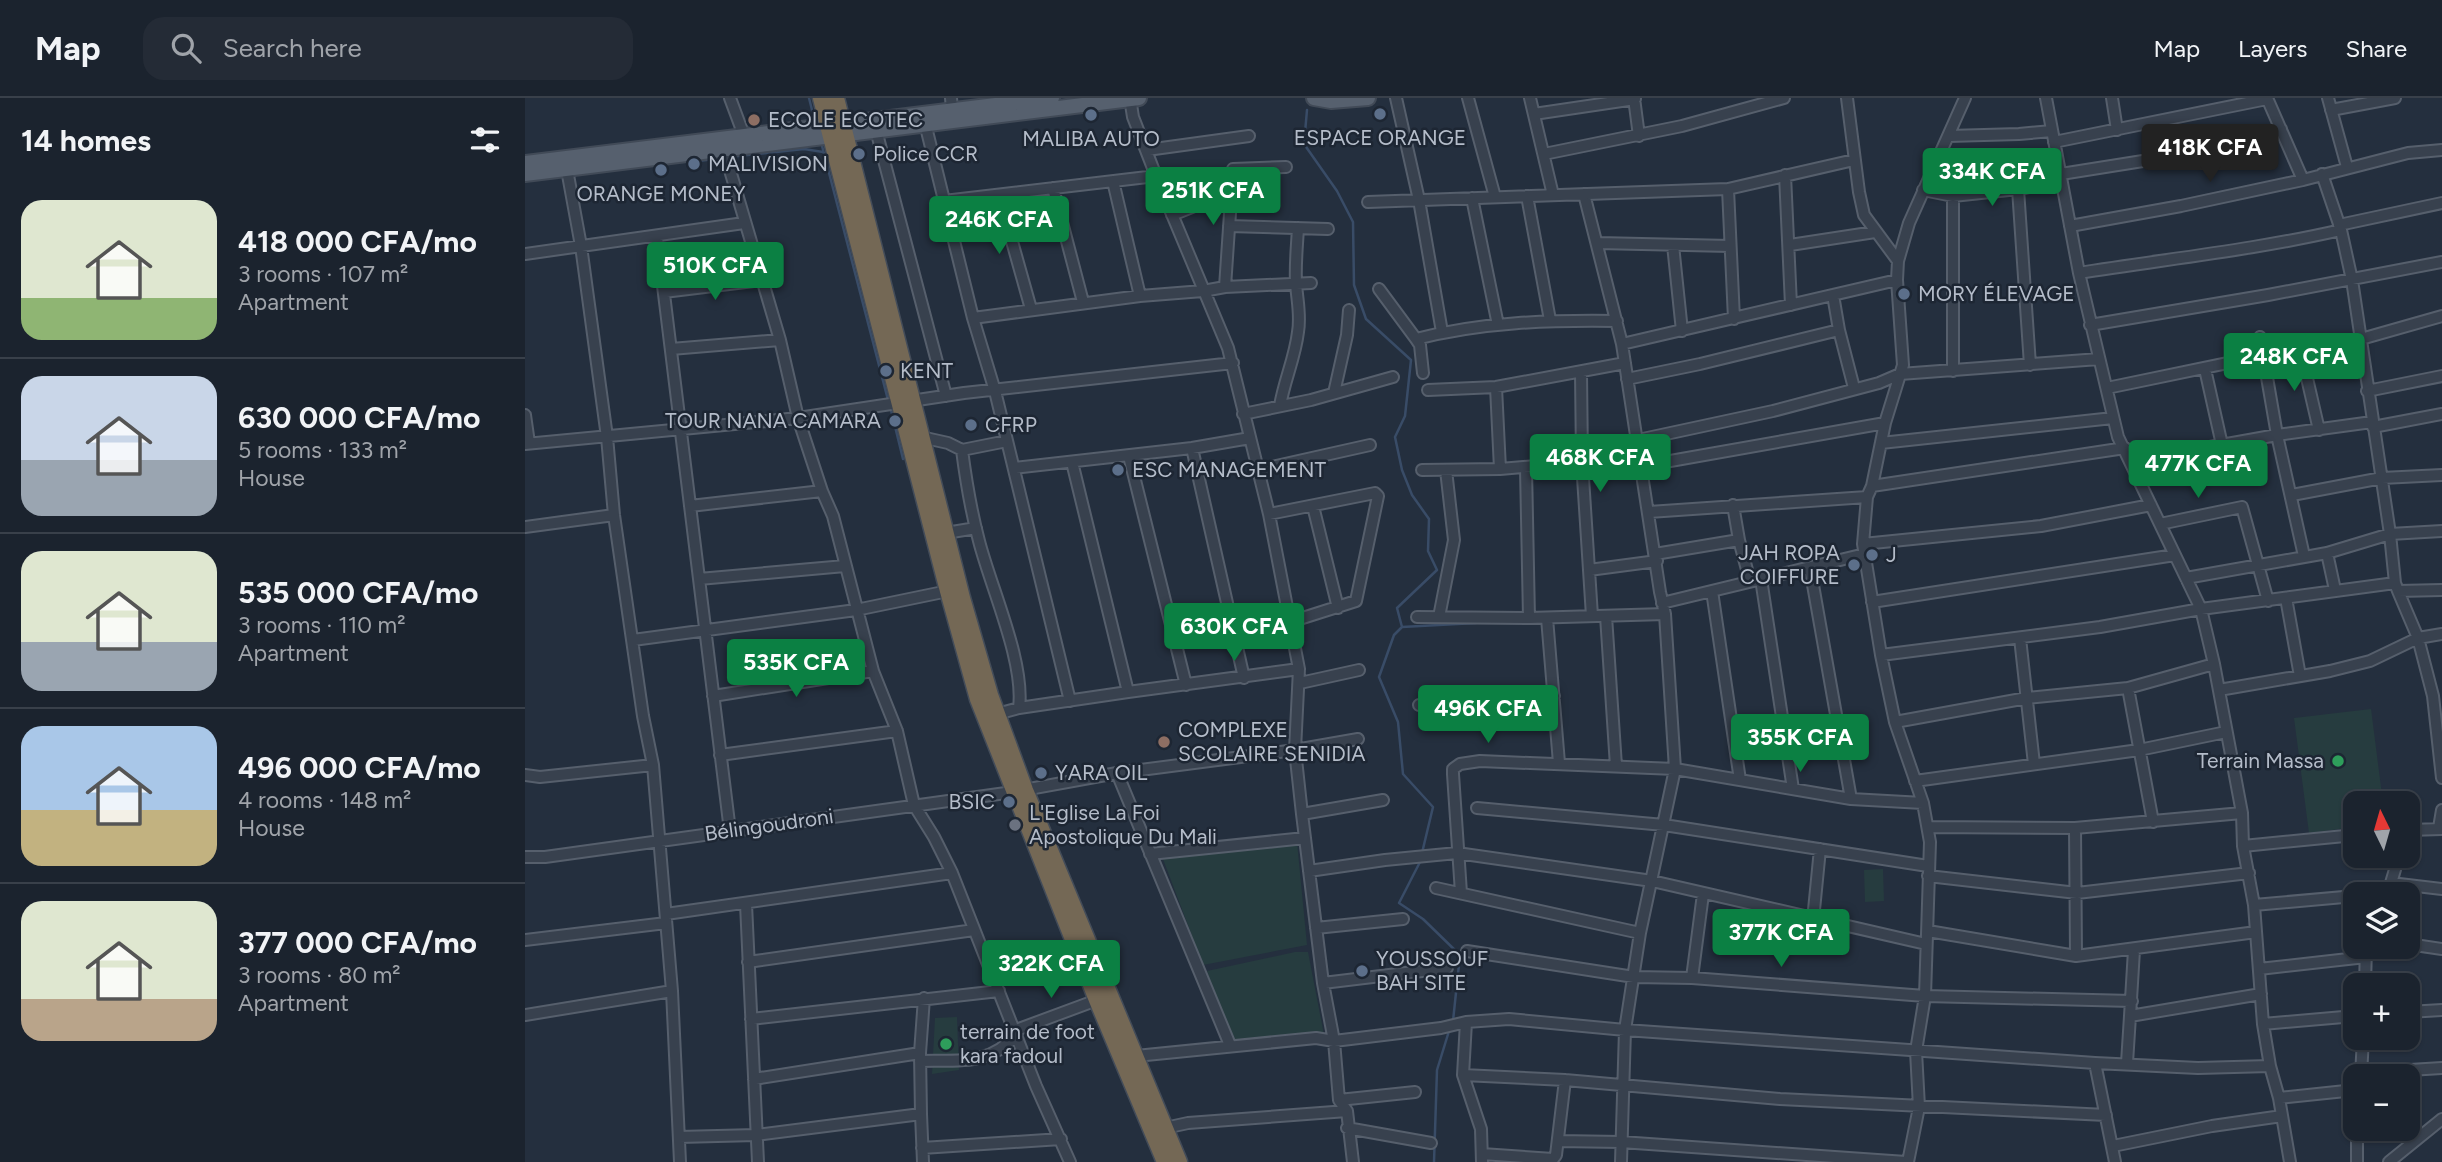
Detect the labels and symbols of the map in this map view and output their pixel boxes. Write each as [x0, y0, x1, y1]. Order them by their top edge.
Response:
marker: ESPACE ORANGE [1372, 106, 1388, 122]
place label: ECOLE ECOTEC [768, 107, 923, 132]
marker: MALIBA AUTO [1083, 107, 1099, 123]
marker: ECOLE ECOTEC [746, 112, 762, 128]
place label: ESPACE ORANGE [1294, 125, 1466, 150]
pin: 418K CFA [2138, 125, 2282, 184]
place label: MALIBA AUTO [1022, 126, 1160, 151]
place label: Police CCR [873, 141, 978, 166]
marker: Police CCR [851, 146, 867, 162]
pin: 334K CFA [1920, 148, 2064, 208]
place label: MALIVISION [708, 151, 828, 176]
marker: MALIVISION [686, 156, 702, 172]
marker: ORANGE MONEY [653, 162, 669, 178]
pin: 251K CFA [1141, 167, 1285, 227]
place label: ORANGE MONEY [577, 181, 746, 206]
pin: 246K CFA [927, 197, 1071, 256]
pin: 510K CFA [643, 242, 787, 302]
place label: MORY ÉLEVAGE [1918, 281, 2075, 306]
marker: MORY ÉLEVAGE [1896, 286, 1912, 302]
pin: 248K CFA [2222, 334, 2366, 393]
place label: KENT [900, 358, 953, 383]
marker: KENT [878, 363, 894, 379]
place label: TOUR NANA CAMARA [665, 408, 881, 433]
place label: CFRP [985, 412, 1037, 437]
marker: TOUR NANA CAMARA [887, 413, 903, 429]
marker: CFRP [963, 417, 979, 433]
pin: 468K CFA [1528, 434, 1672, 494]
pin: 477K CFA [2126, 440, 2270, 500]
place label: ESC MANAGEMENT [1132, 457, 1326, 482]
marker: ESC MANAGEMENT [1110, 462, 1126, 478]
place label: JAH ROPA COIFFURE [1738, 540, 1840, 589]
place label: J [1886, 542, 1897, 567]
marker: J [1864, 547, 1880, 563]
marker: JAH ROPA COIFFURE [1846, 557, 1862, 573]
pin: 630K CFA [1162, 603, 1306, 663]
pin: 535K CFA [724, 640, 868, 699]
pin: 496K CFA [1416, 686, 1560, 745]
pin: 355K CFA [1728, 714, 1872, 774]
place label: COMPLEXE SCOLAIRE SENIDIA [1178, 717, 1366, 766]
marker: COMPLEXE SCOLAIRE SENIDIA [1156, 734, 1172, 750]
place label: Terrain Massa [2197, 748, 2324, 773]
marker: Terrain Massa [2330, 753, 2346, 769]
place label: YARA OIL [1055, 760, 1147, 785]
marker: YARA OIL [1033, 765, 1049, 781]
place label: BSIC [948, 789, 995, 814]
north arrow [2343, 791, 2420, 868]
marker: BSIC [1001, 794, 1017, 810]
place label: L'Eglise La Foi Apostolique Du Mali [1029, 800, 1217, 849]
street label: Bélingoudroni [703, 803, 835, 846]
marker: L'Eglise La Foi Apostolique Du Mali [1007, 817, 1023, 833]
pin: 377K CFA [1709, 910, 1853, 969]
pin: 322K CFA [979, 940, 1123, 1000]
place label: YOUSSOUF BAH SITE [1376, 946, 1488, 995]
marker: YOUSSOUF BAH SITE [1354, 963, 1370, 979]
place label: terrain de foot kara fadoul [960, 1019, 1095, 1068]
marker: terrain de foot kara fadoul [938, 1036, 954, 1052]

